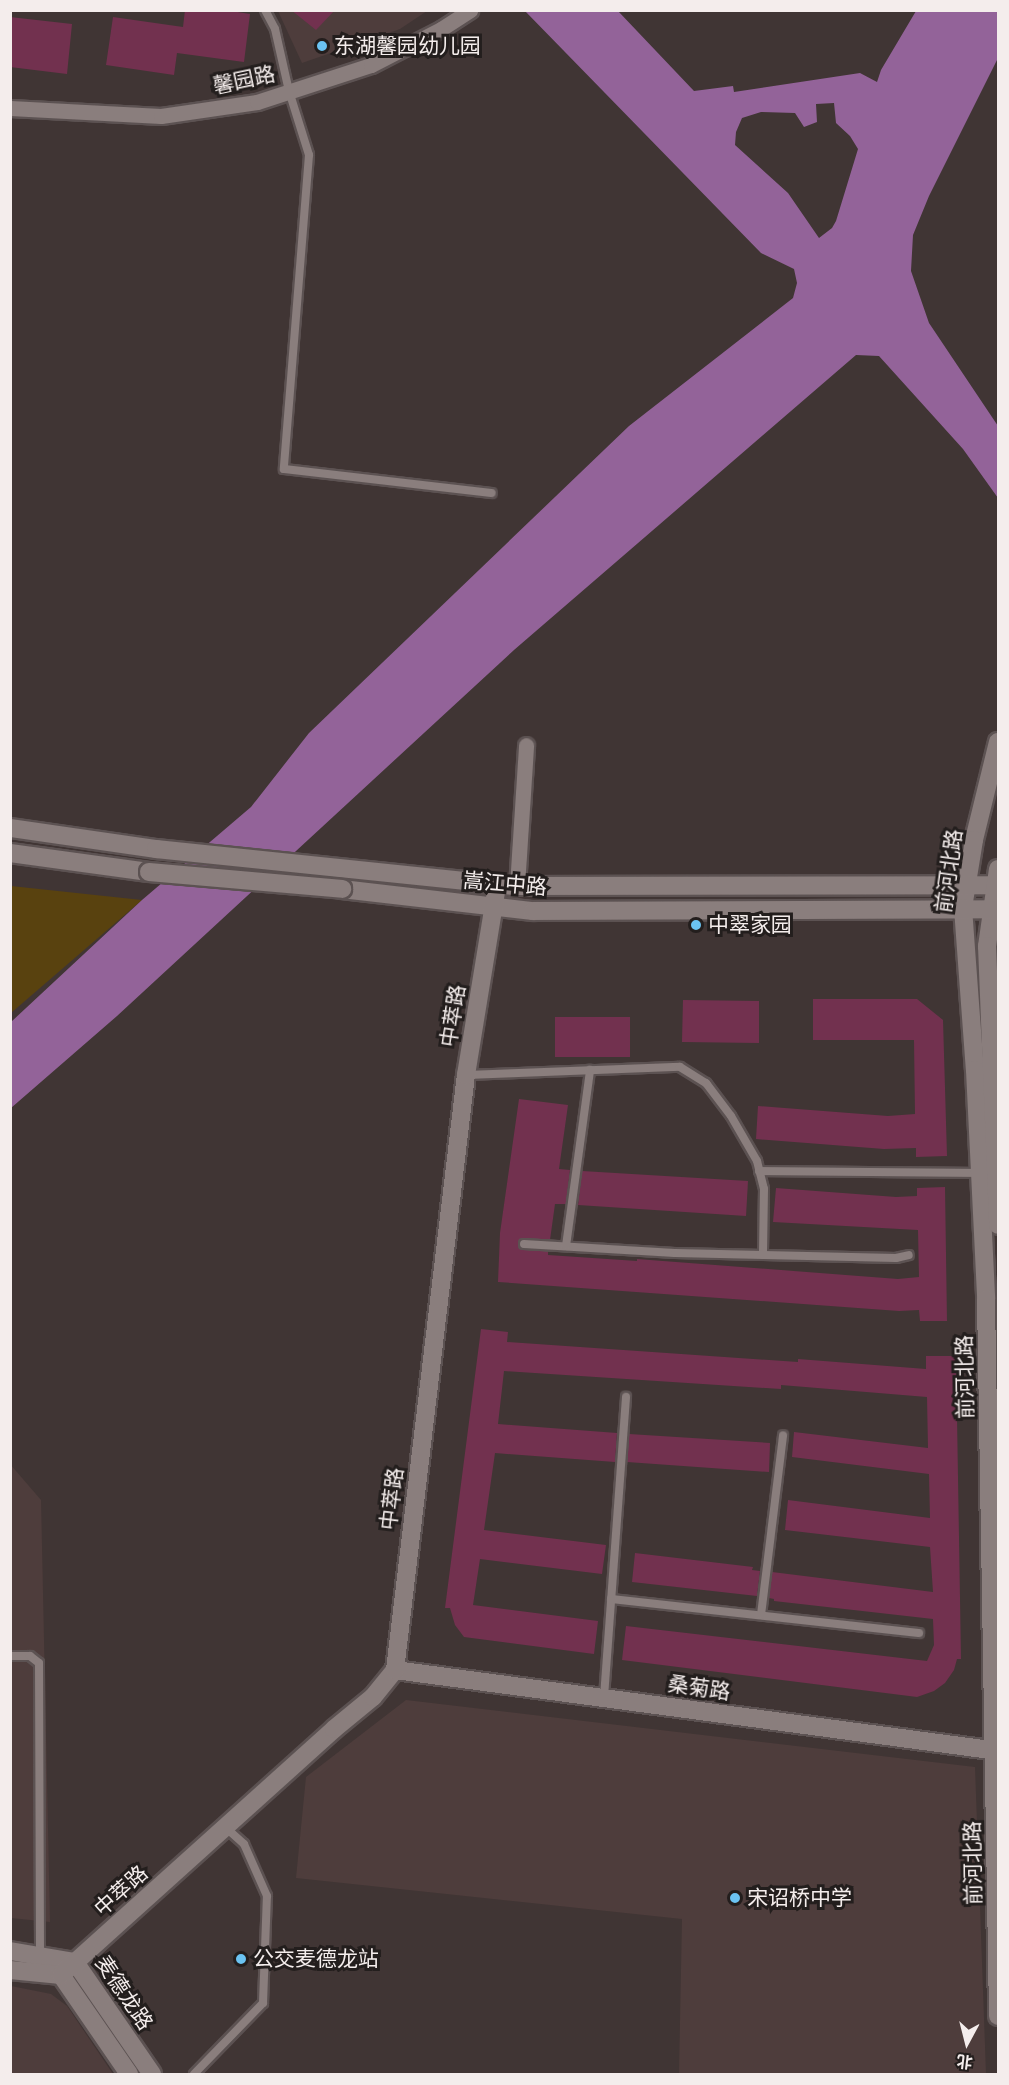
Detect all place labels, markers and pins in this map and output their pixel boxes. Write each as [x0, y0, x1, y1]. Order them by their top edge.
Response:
place label: 东湖馨园幼儿园 [334, 33, 481, 59]
marker: 东湖馨园幼儿园 [315, 39, 329, 53]
place label: 中翠家园 [708, 912, 792, 938]
marker: 中翠家园 [689, 918, 703, 932]
place label: 宋诏桥中学 [747, 1885, 852, 1911]
marker: 宋诏桥中学 [728, 1891, 742, 1905]
place label: 公交麦德龙站 [253, 1946, 379, 1972]
marker: 公交麦德龙站 [234, 1952, 248, 1966]

